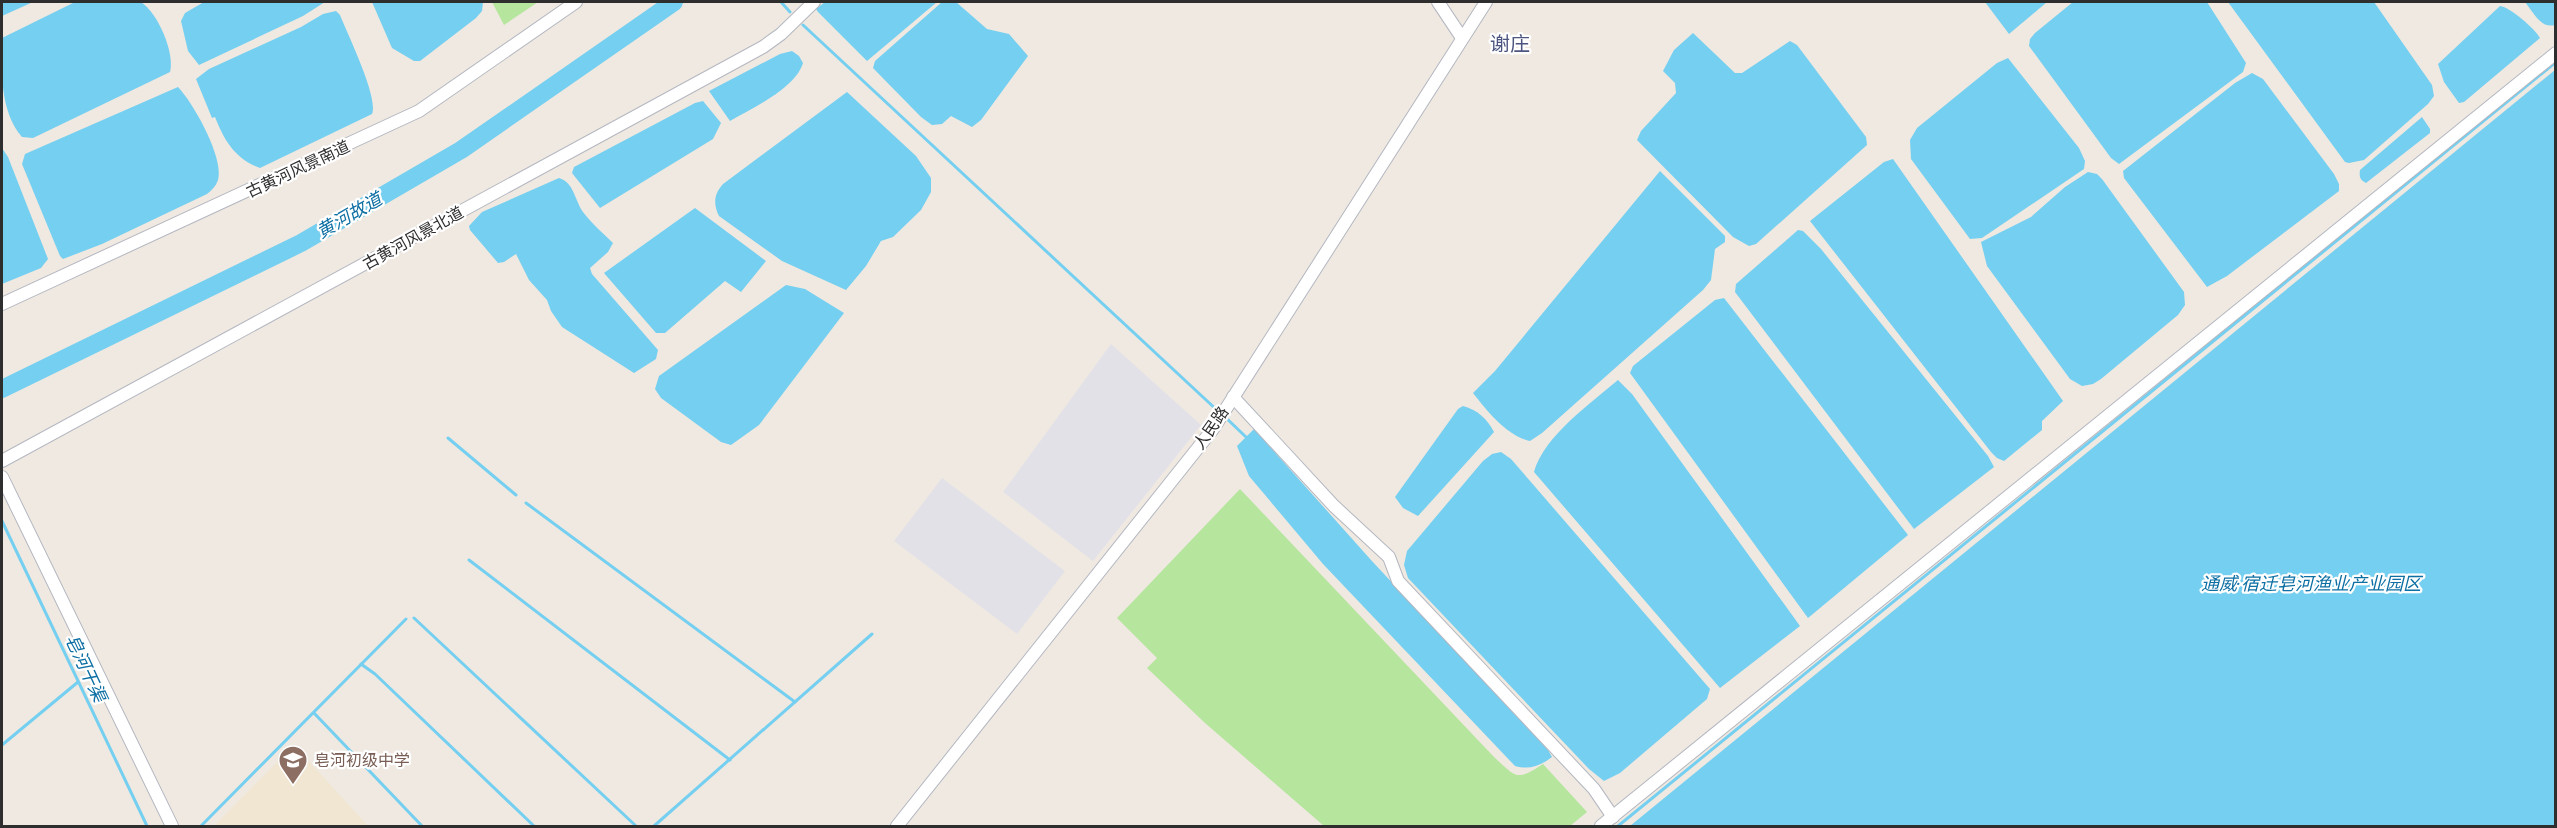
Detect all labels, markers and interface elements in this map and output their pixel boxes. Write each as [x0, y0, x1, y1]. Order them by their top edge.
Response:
district label: 谢庄 [1490, 30, 1530, 58]
street label: 古黄河风景南道 [242, 135, 354, 203]
water label: 黄河故道 [312, 185, 389, 244]
street label: 古黄河风景北道 [358, 201, 468, 275]
street label: 人民路 [1188, 402, 1234, 454]
water label: 通威·宿迁皂河渔业产业园区 [2201, 571, 2424, 596]
water label: 皂河干渠 [59, 630, 114, 709]
school or university icon: 皂河初级中学 [277, 744, 309, 786]
place label: 皂河初级中学 [314, 749, 410, 772]

